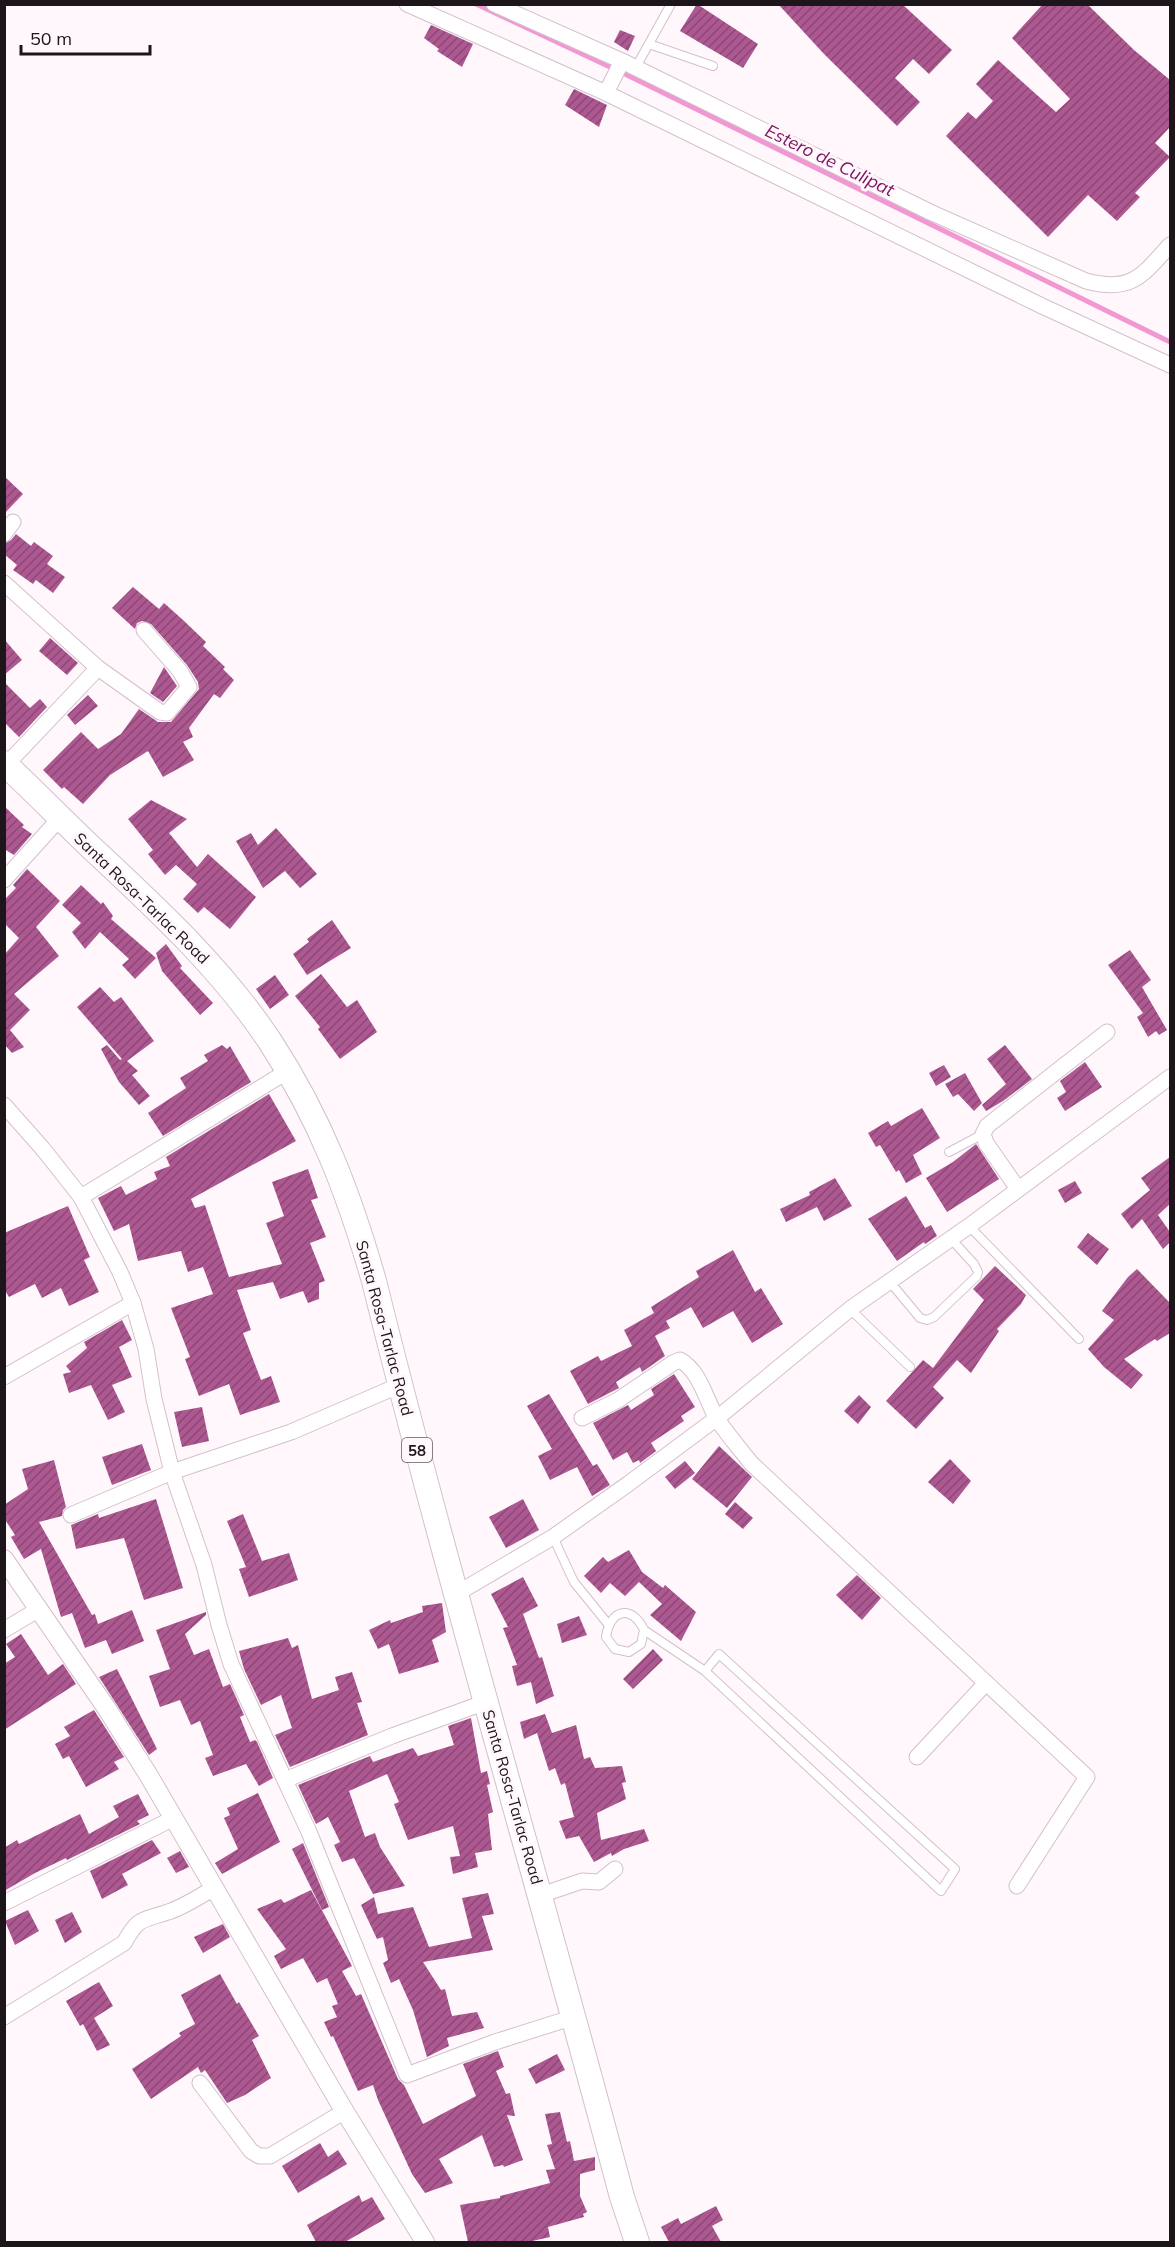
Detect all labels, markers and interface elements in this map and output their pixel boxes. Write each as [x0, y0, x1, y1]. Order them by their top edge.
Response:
scale bar [21, 18, 150, 56]
text: 50 m [30, 27, 72, 50]
water label: Estero de Culipat [762, 119, 899, 202]
street label: Santa Rosa-Tarlac Road [70, 828, 214, 968]
street label: Santa Rosa-Tarlac Road [352, 1238, 418, 1418]
road number: 58 [402, 1438, 432, 1462]
street label: Santa Rosa-Tarlac Road [479, 1707, 547, 1887]

